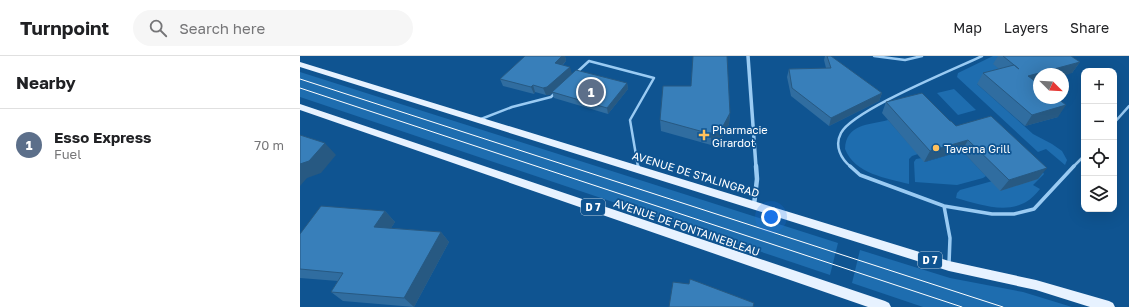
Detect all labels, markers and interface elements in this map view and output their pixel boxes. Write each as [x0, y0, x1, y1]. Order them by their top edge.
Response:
search box [133, 10, 413, 46]
text: Turnpoint [20, 16, 109, 39]
icon: search [147, 17, 169, 39]
text: Search here [179, 19, 265, 37]
text: Map [953, 19, 982, 36]
text: Layers [1004, 19, 1048, 36]
text: Share [1070, 19, 1109, 36]
north arrow [1033, 68, 1069, 104]
map controls [1081, 68, 1117, 212]
button: + [1081, 68, 1117, 104]
text: Nearby [16, 72, 76, 93]
pin: 1 [578, 77, 604, 107]
button: − [1081, 104, 1117, 140]
place label: Pharmacie Girardot [712, 123, 768, 149]
text: Esso Express [54, 128, 151, 146]
marker: Pharmacie Girardot [699, 130, 709, 140]
text: 1 [26, 137, 32, 153]
text: 70 m [254, 137, 284, 153]
button: locate [1081, 140, 1117, 176]
place label: Taverna Grill [944, 142, 1011, 155]
marker: Taverna Grill [931, 143, 941, 153]
text: Fuel [54, 146, 81, 162]
street label: AVENUE DE STALINGRAD [631, 148, 761, 200]
button: layers [1081, 176, 1117, 212]
street label: AVENUE DE FONTAINEBLEAU [612, 196, 762, 258]
road number: D 7 [581, 199, 605, 215]
your location [761, 207, 781, 227]
road number: D 7 [918, 252, 942, 268]

